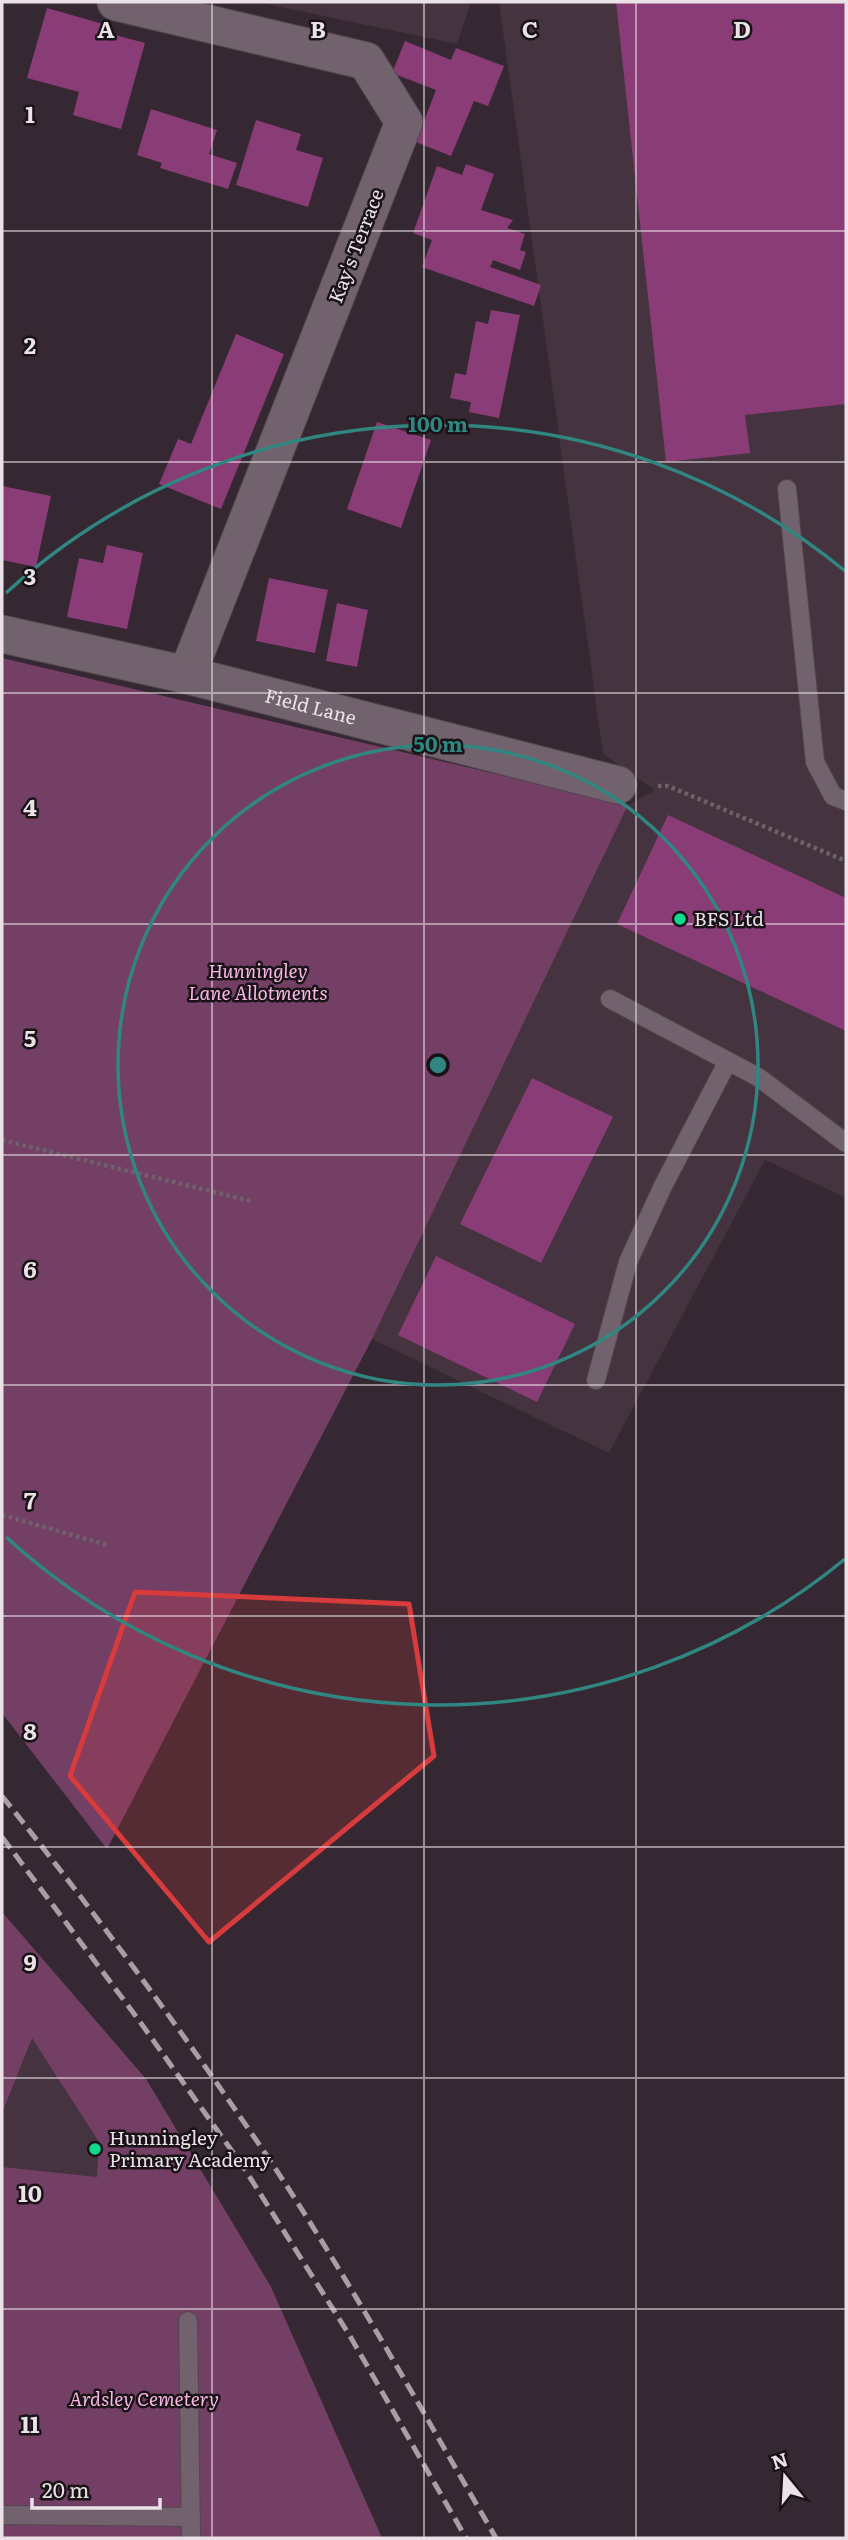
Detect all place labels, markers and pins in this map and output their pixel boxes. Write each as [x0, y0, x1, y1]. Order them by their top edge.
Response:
place label: BFS Ltd [694, 904, 764, 932]
marker: BFS Ltd [672, 911, 688, 927]
centre of rings [426, 1053, 450, 1077]
place label: Hunningley Primary Academy [109, 2123, 271, 2173]
marker: Hunningley Primary Academy [87, 2141, 103, 2157]

